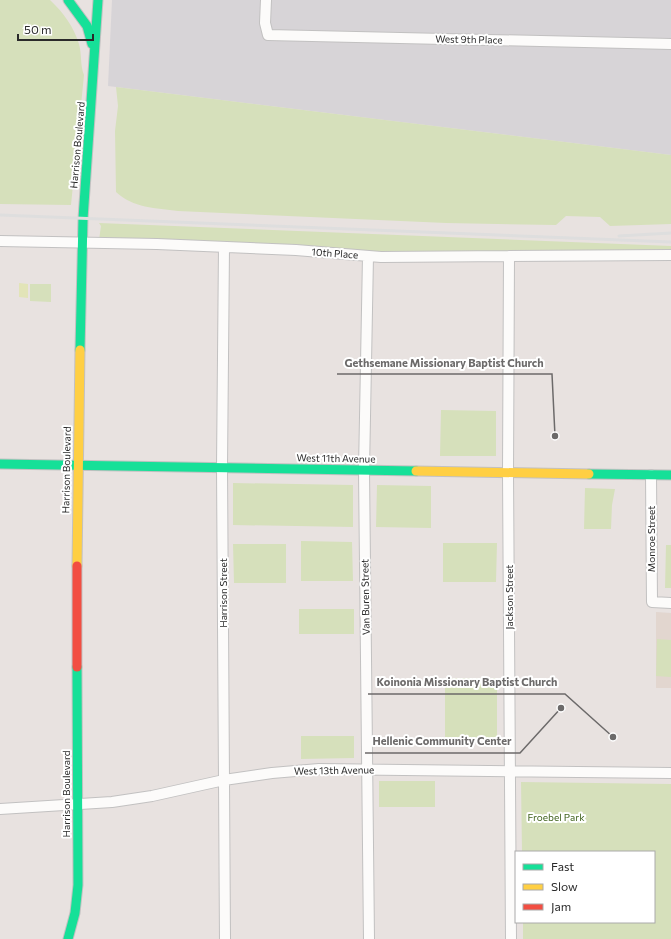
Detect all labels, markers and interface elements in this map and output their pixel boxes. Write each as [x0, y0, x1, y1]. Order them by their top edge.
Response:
scale bar [18, 16, 93, 42]
text: 50 m [24, 22, 52, 36]
street label: West 9th Place [435, 32, 503, 46]
street label: Harrison Boulevard [67, 101, 87, 189]
street label: 10th Place [311, 245, 359, 261]
callout: Gethsemane Missionary Baptist Church [337, 351, 552, 374]
text: Gethsemane Missionary Baptist Church [344, 356, 544, 369]
street label: Harrison Boulevard [59, 426, 73, 514]
street label: West 11th Avenue [296, 451, 376, 465]
street label: Monroe Street [645, 506, 657, 572]
street label: Harrison Street [217, 558, 229, 628]
street label: Van Buren Street [358, 559, 372, 635]
street label: Jackson Street [503, 565, 515, 629]
callout: Koinonia Missionary Baptist Church [368, 671, 565, 694]
text: Koinonia Missionary Baptist Church [377, 675, 557, 688]
callout: Hellenic Community Center [365, 730, 520, 753]
text: Hellenic Community Center [372, 734, 512, 747]
street label: Harrison Boulevard [60, 750, 72, 838]
street label: West 13th Avenue [294, 763, 374, 777]
park label: Froebel Park [527, 811, 585, 823]
legend [515, 851, 655, 923]
text: Fast [551, 859, 574, 873]
text: Slow [551, 879, 578, 893]
text: Jam [551, 899, 571, 914]

